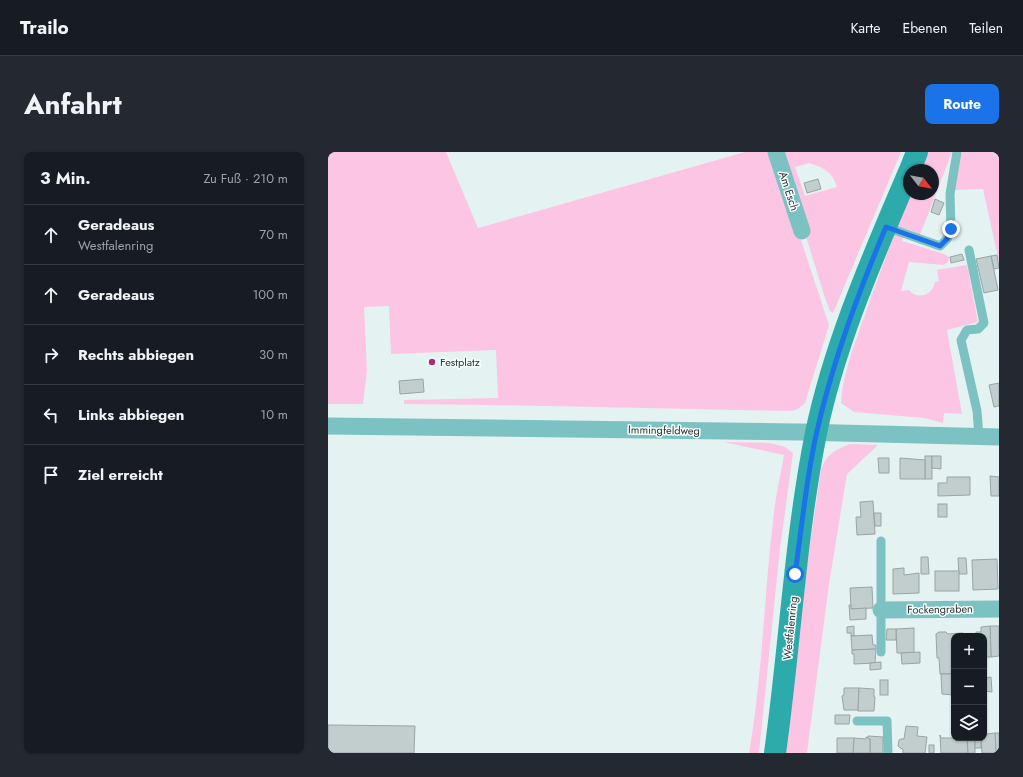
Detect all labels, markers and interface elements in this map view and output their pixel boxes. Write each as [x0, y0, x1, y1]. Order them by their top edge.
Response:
text: Trailo [20, 14, 69, 41]
text: Karte [850, 18, 880, 38]
text: Ebenen [902, 18, 947, 38]
text: Teilen [969, 18, 1003, 38]
text: Anfahrt [24, 84, 122, 125]
button: Route [925, 84, 999, 124]
north arrow [903, 164, 939, 200]
text: 3 Min. [40, 166, 91, 190]
text: Zu Fuß · 210 m [203, 169, 288, 188]
street label: Am Esch [775, 169, 803, 213]
text: Geradeaus [78, 214, 154, 236]
route end [942, 220, 960, 238]
icon: ahead [40, 224, 62, 246]
text: 70 m [259, 225, 288, 244]
text: Westfalenring [78, 236, 153, 255]
icon: ahead [40, 284, 62, 306]
text: Geradeaus [78, 284, 154, 306]
text: 100 m [253, 285, 288, 304]
icon: right [40, 344, 62, 366]
text: Rechts abbiegen [78, 344, 194, 366]
text: 30 m [259, 345, 288, 364]
place label: Festplatz [440, 354, 480, 370]
marker: Festplatz [427, 357, 437, 367]
icon: left [40, 404, 62, 426]
text: Links abbiegen [78, 404, 184, 426]
text: 10 m [260, 405, 288, 424]
street label: Immingfeldweg [628, 421, 700, 439]
icon: arrive [40, 464, 62, 486]
text: Ziel erreicht [78, 464, 163, 486]
route start [786, 565, 804, 583]
street label: Westfalenring [779, 595, 801, 661]
street label: Fockengraben [907, 600, 973, 618]
map controls [951, 633, 987, 741]
button: + [951, 633, 987, 669]
button: − [951, 669, 987, 705]
button: layers [951, 705, 987, 741]

